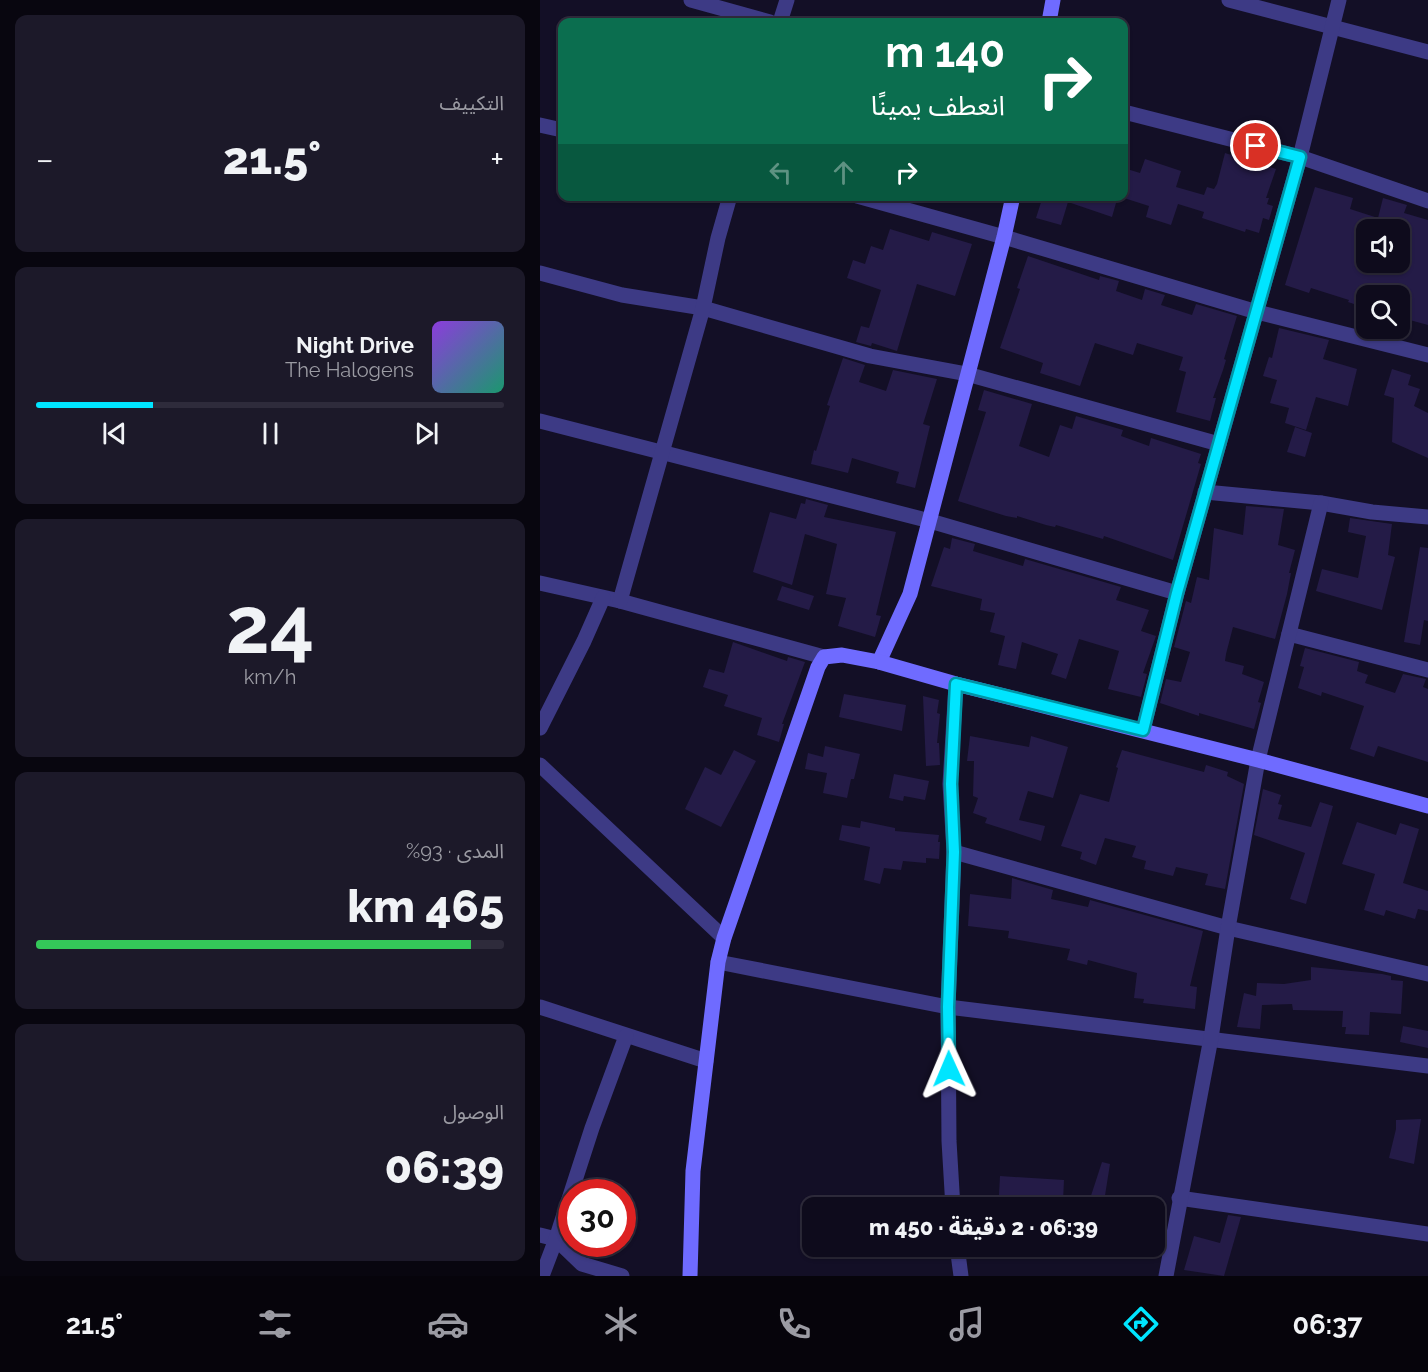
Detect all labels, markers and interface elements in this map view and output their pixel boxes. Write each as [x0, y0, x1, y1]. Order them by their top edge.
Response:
text: 140 m [885, 28, 1005, 77]
icon: right [1026, 42, 1104, 120]
text: انعطف يمينًا [871, 90, 1005, 121]
text: التكييف [440, 91, 504, 115]
pin [1230, 120, 1281, 171]
icon: arrive [1239, 129, 1272, 162]
text: 21.5° [223, 132, 321, 185]
text: − [36, 140, 54, 179]
text: + [490, 140, 504, 179]
icon: left [764, 156, 797, 189]
icon: ahead [827, 156, 860, 189]
icon: right [890, 156, 923, 189]
map controls [1356, 219, 1410, 339]
button: sound [1356, 219, 1410, 273]
button: search [1356, 285, 1410, 339]
text: Night Drive [296, 332, 414, 358]
text: The Halogens [285, 358, 414, 382]
icon: previous [98, 417, 131, 450]
icon: pause [254, 417, 287, 450]
icon: next [410, 417, 443, 450]
text: 24 [226, 580, 314, 671]
text: km/h [244, 665, 296, 689]
text: المدى · 93% [406, 839, 504, 863]
text: 465 km [347, 880, 504, 933]
position arrow [917, 1037, 981, 1101]
text: الوصول [443, 1100, 504, 1124]
text: 06:39 [385, 1141, 504, 1194]
speed limit sign: 30 [558, 1179, 636, 1257]
text: 06:39 · 2 دقيقة · 450 m [869, 1214, 1098, 1240]
icon: filters [254, 1303, 296, 1345]
icon: car [427, 1303, 469, 1345]
icon: climate [600, 1303, 642, 1345]
icon: phone [773, 1303, 815, 1345]
icon: music [946, 1303, 988, 1345]
icon: directions [1120, 1303, 1162, 1345]
text: 21.5° [66, 1309, 123, 1340]
text: 06:37 [1293, 1309, 1362, 1340]

